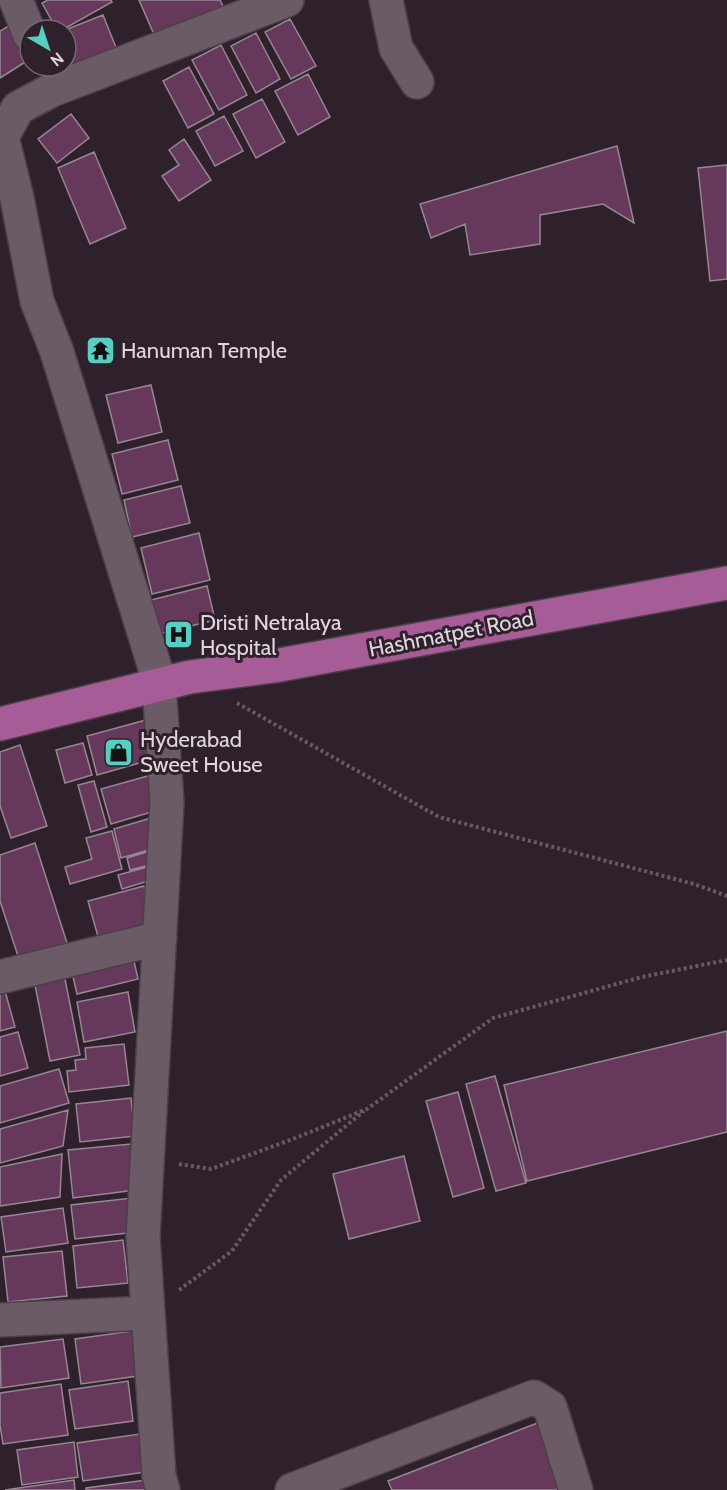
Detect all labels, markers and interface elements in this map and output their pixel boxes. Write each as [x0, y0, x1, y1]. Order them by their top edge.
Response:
north arrow [18, 18, 78, 78]
text: N [47, 48, 67, 70]
temple icon: Hanuman Temple [84, 334, 116, 366]
place label: Hanuman Temple [121, 337, 287, 364]
street label: Hashmatpet Road [366, 604, 536, 663]
place label: Dristi Netralaya Hospital [200, 609, 342, 661]
hospital icon: Dristi Netralaya Hospital [163, 619, 195, 651]
place label: Hyderabad Sweet House [140, 726, 263, 778]
shop icon: Hyderabad Sweet House [103, 736, 135, 768]

